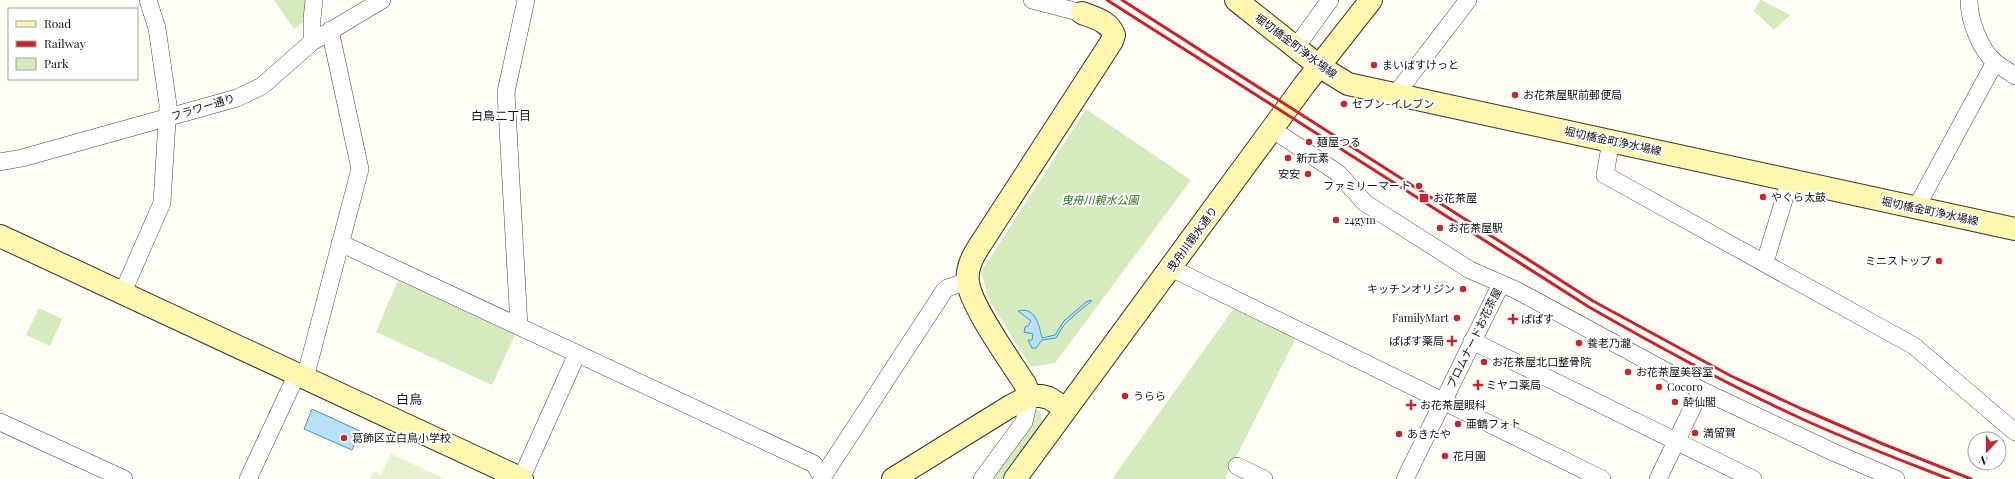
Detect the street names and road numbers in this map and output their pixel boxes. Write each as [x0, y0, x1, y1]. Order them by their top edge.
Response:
street label: 堀切橋金町浄水場線 [1252, 10, 1340, 81]
street label: フラワー通り [169, 90, 237, 123]
street label: 堀切橋金町浄水場線 [1563, 123, 1663, 158]
street label: 堀切橋金町浄水場線 [1880, 193, 1980, 228]
street label: 曳舟川親水通り [1163, 203, 1220, 274]
street label: プロムナードお花茶屋 [1443, 285, 1504, 391]

